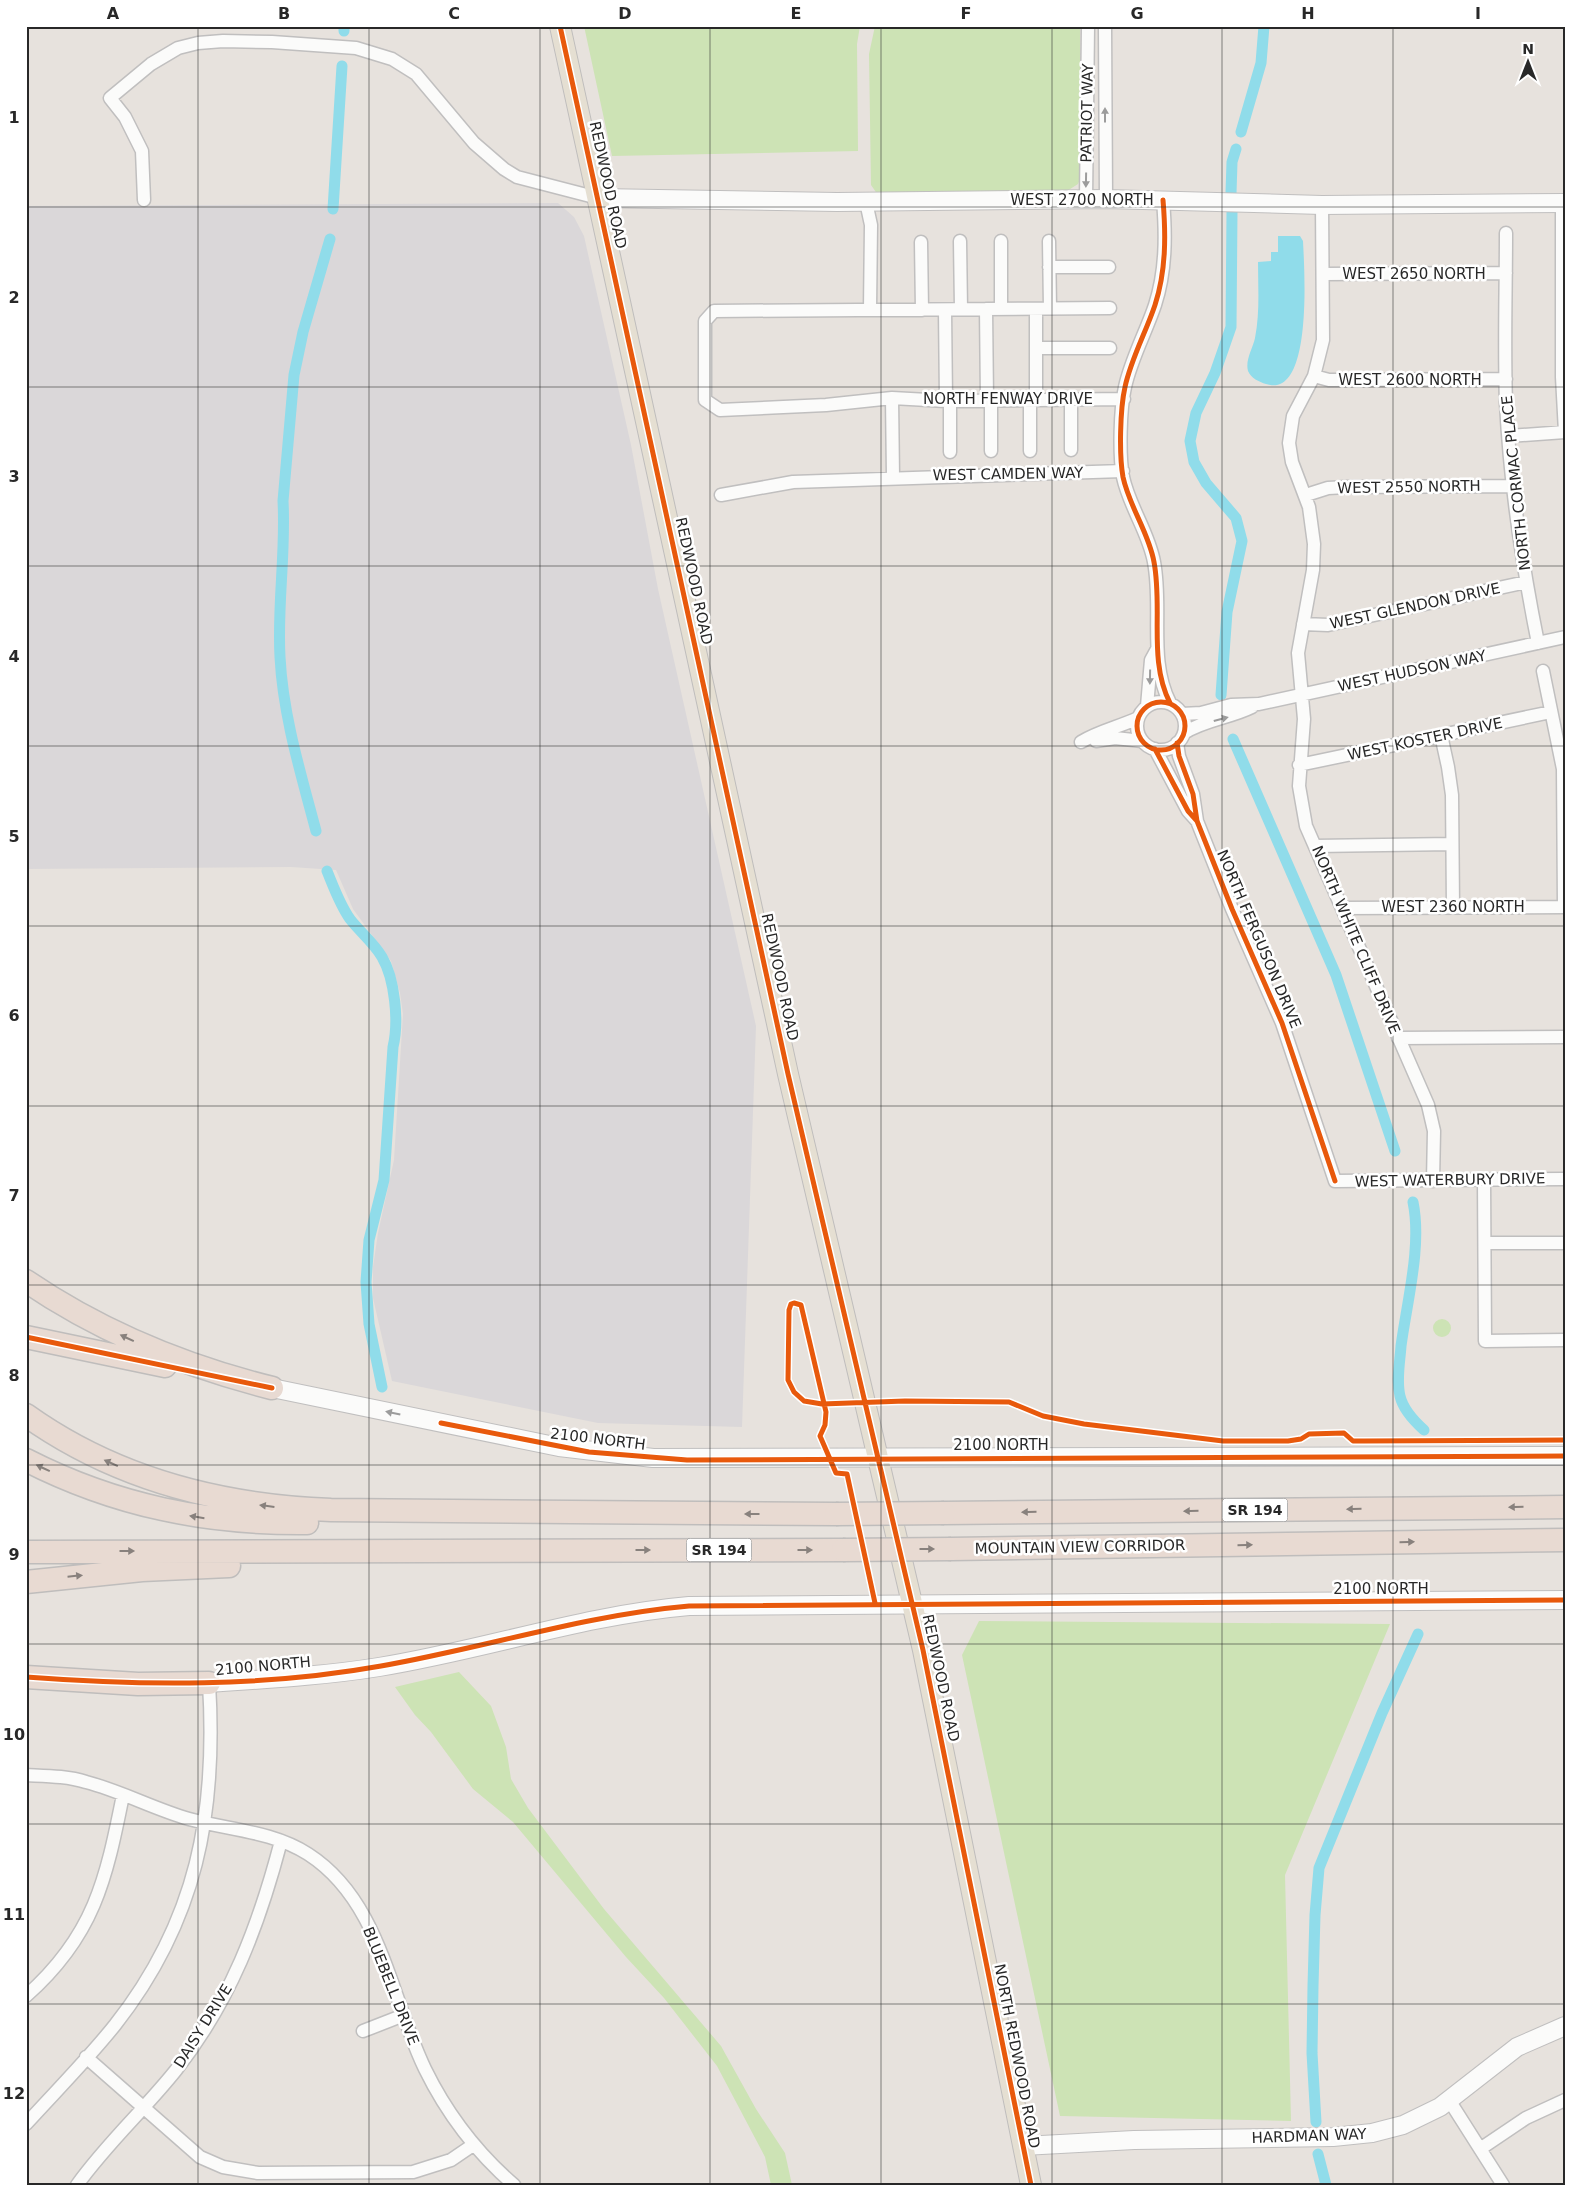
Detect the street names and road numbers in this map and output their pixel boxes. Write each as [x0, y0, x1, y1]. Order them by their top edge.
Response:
street label: PATRIOT WAY [1077, 62, 1097, 163]
street label: REDWOOD ROAD [586, 120, 630, 250]
street label: WEST 2700 NORTH [1010, 191, 1154, 209]
street label: WEST 2650 NORTH [1342, 265, 1486, 283]
street label: WEST 2600 NORTH [1338, 371, 1482, 389]
street label: NORTH FENWAY DRIVE [923, 390, 1093, 408]
street label: NORTH CORMAC PLACE [1498, 394, 1534, 572]
street label: WEST CAMDEN WAY [932, 464, 1084, 484]
street label: WEST 2550 NORTH [1337, 477, 1481, 497]
street label: REDWOOD ROAD [672, 516, 716, 646]
street label: WEST GLENDON DRIVE [1328, 579, 1502, 633]
street label: WEST HUDSON WAY [1336, 646, 1489, 696]
street label: WEST KOSTER DRIVE [1346, 714, 1504, 764]
street label: NORTH WHITE CLIFF DRIVE [1308, 843, 1404, 1037]
street label: NORTH FERGUSON DRIVE [1213, 847, 1305, 1031]
street label: WEST 2360 NORTH [1381, 898, 1525, 916]
street label: REDWOOD ROAD [758, 912, 802, 1042]
street label: WEST WATERBURY DRIVE [1354, 1169, 1546, 1191]
street label: 2100 NORTH [549, 1424, 647, 1454]
street label: 2100 NORTH [953, 1436, 1049, 1454]
road number: SR 194 [1222, 1498, 1288, 1522]
street label: MOUNTAIN VIEW CORRIDOR [974, 1536, 1186, 1558]
road number: SR 194 [686, 1538, 752, 1562]
street label: 2100 NORTH [1333, 1580, 1429, 1598]
street label: REDWOOD ROAD [919, 1613, 963, 1743]
street label: 2100 NORTH [215, 1653, 311, 1679]
street label: BLUEBELL DRIVE [359, 1924, 423, 2048]
street label: NORTH REDWOOD ROAD [990, 1962, 1044, 2150]
street label: DAISY DRIVE [170, 1981, 236, 2071]
street label: HARDMAN WAY [1251, 2125, 1368, 2147]

